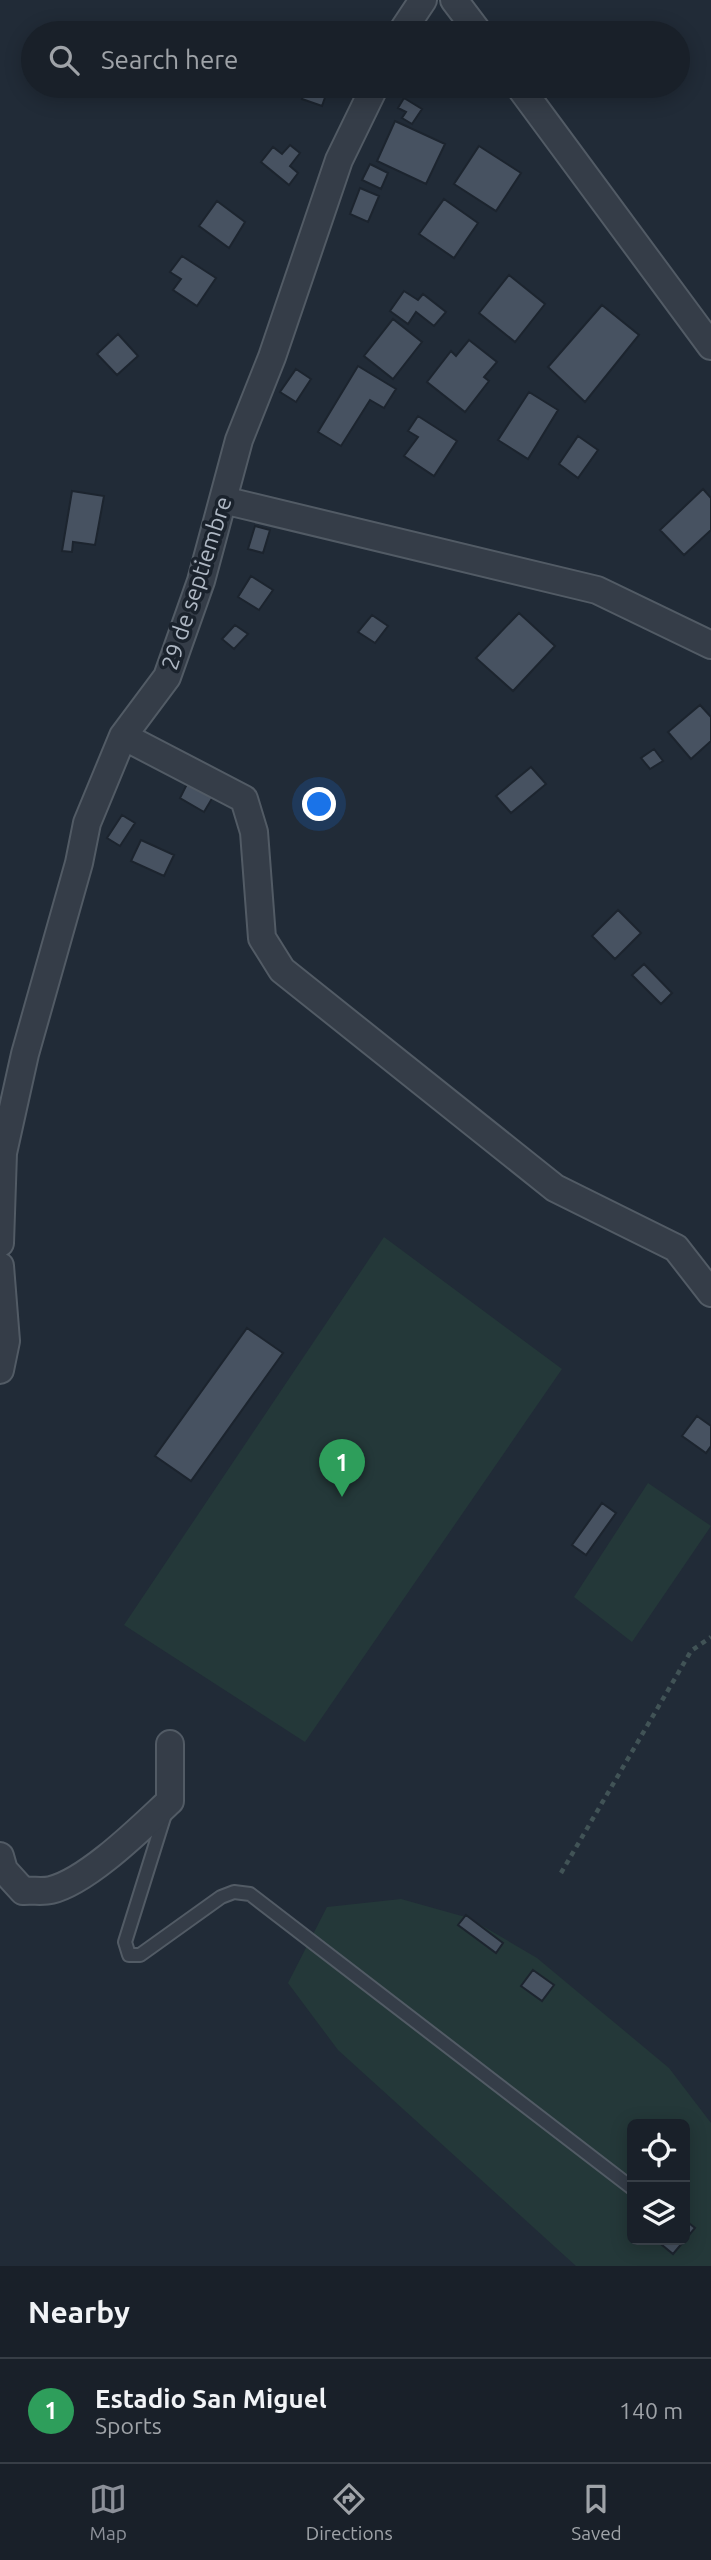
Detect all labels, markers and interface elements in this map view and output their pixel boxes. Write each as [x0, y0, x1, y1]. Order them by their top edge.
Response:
search box [21, 21, 690, 98]
icon: search [45, 41, 83, 79]
text: Search here [101, 45, 238, 74]
street label: 29 de septiembre [156, 493, 236, 673]
your location [302, 787, 336, 821]
pin: 1 [319, 1439, 365, 1497]
map controls [627, 2119, 690, 2245]
button: locate [627, 2119, 690, 2182]
button: layers [627, 2182, 690, 2245]
text: Nearby [28, 2295, 130, 2329]
text: Estadio San Miguel [95, 2384, 327, 2413]
text: 1 [45, 2398, 57, 2423]
text: 140 m [619, 2398, 683, 2423]
text: Sports [95, 2413, 162, 2438]
tab: Map [89, 2480, 127, 2544]
tab: Directions [306, 2480, 393, 2544]
tab: Saved [571, 2480, 622, 2544]

